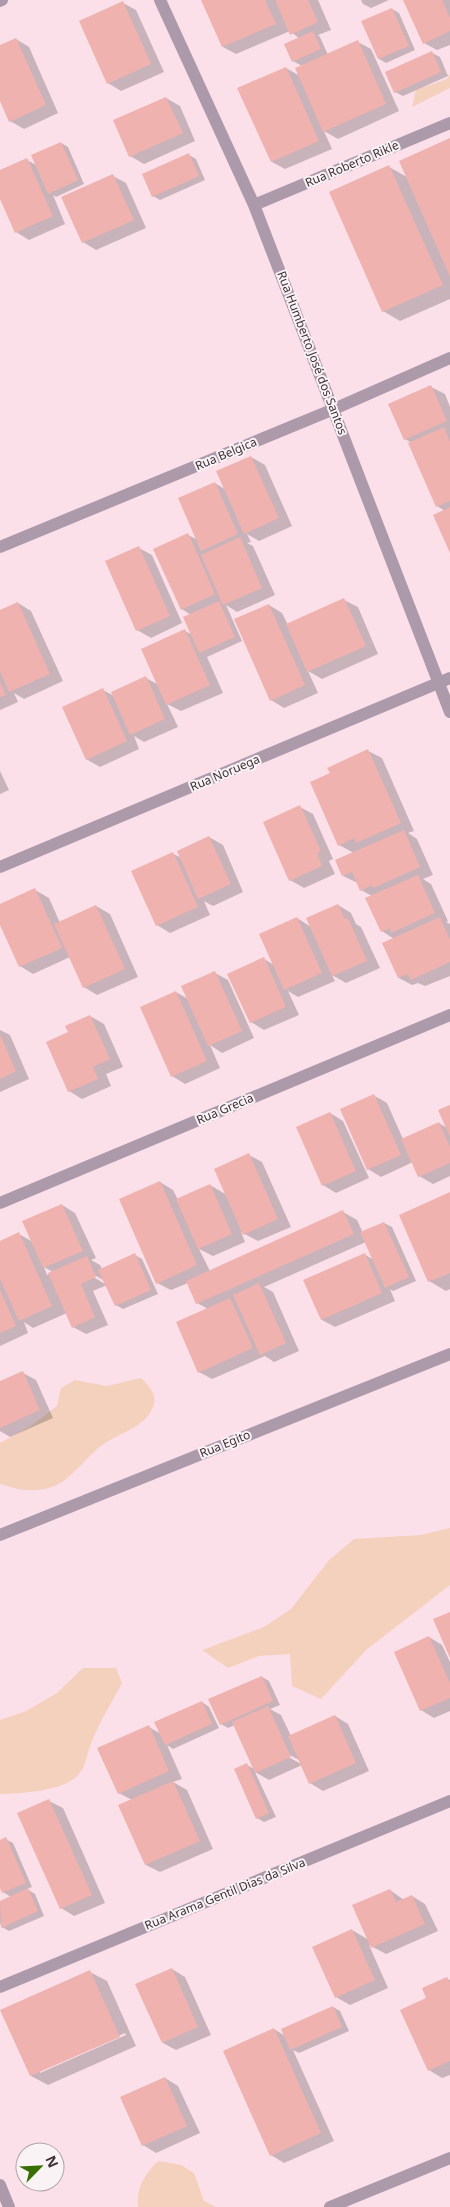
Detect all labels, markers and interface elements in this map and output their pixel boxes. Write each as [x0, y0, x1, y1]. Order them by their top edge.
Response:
street label: Rua Roberto Rikle [302, 136, 401, 191]
street label: Rua Humberto José dos Santos [273, 269, 352, 437]
street label: Rua Belgica [192, 433, 259, 474]
street label: Rua Noruega [187, 750, 262, 795]
street label: Rua Grecia [194, 1089, 256, 1128]
street label: Rua Egito [197, 1426, 253, 1461]
street label: Rua Arama Gentil Dias da Silva [142, 1853, 308, 1934]
north arrow [15, 2142, 65, 2192]
text: N [41, 2152, 63, 2171]

